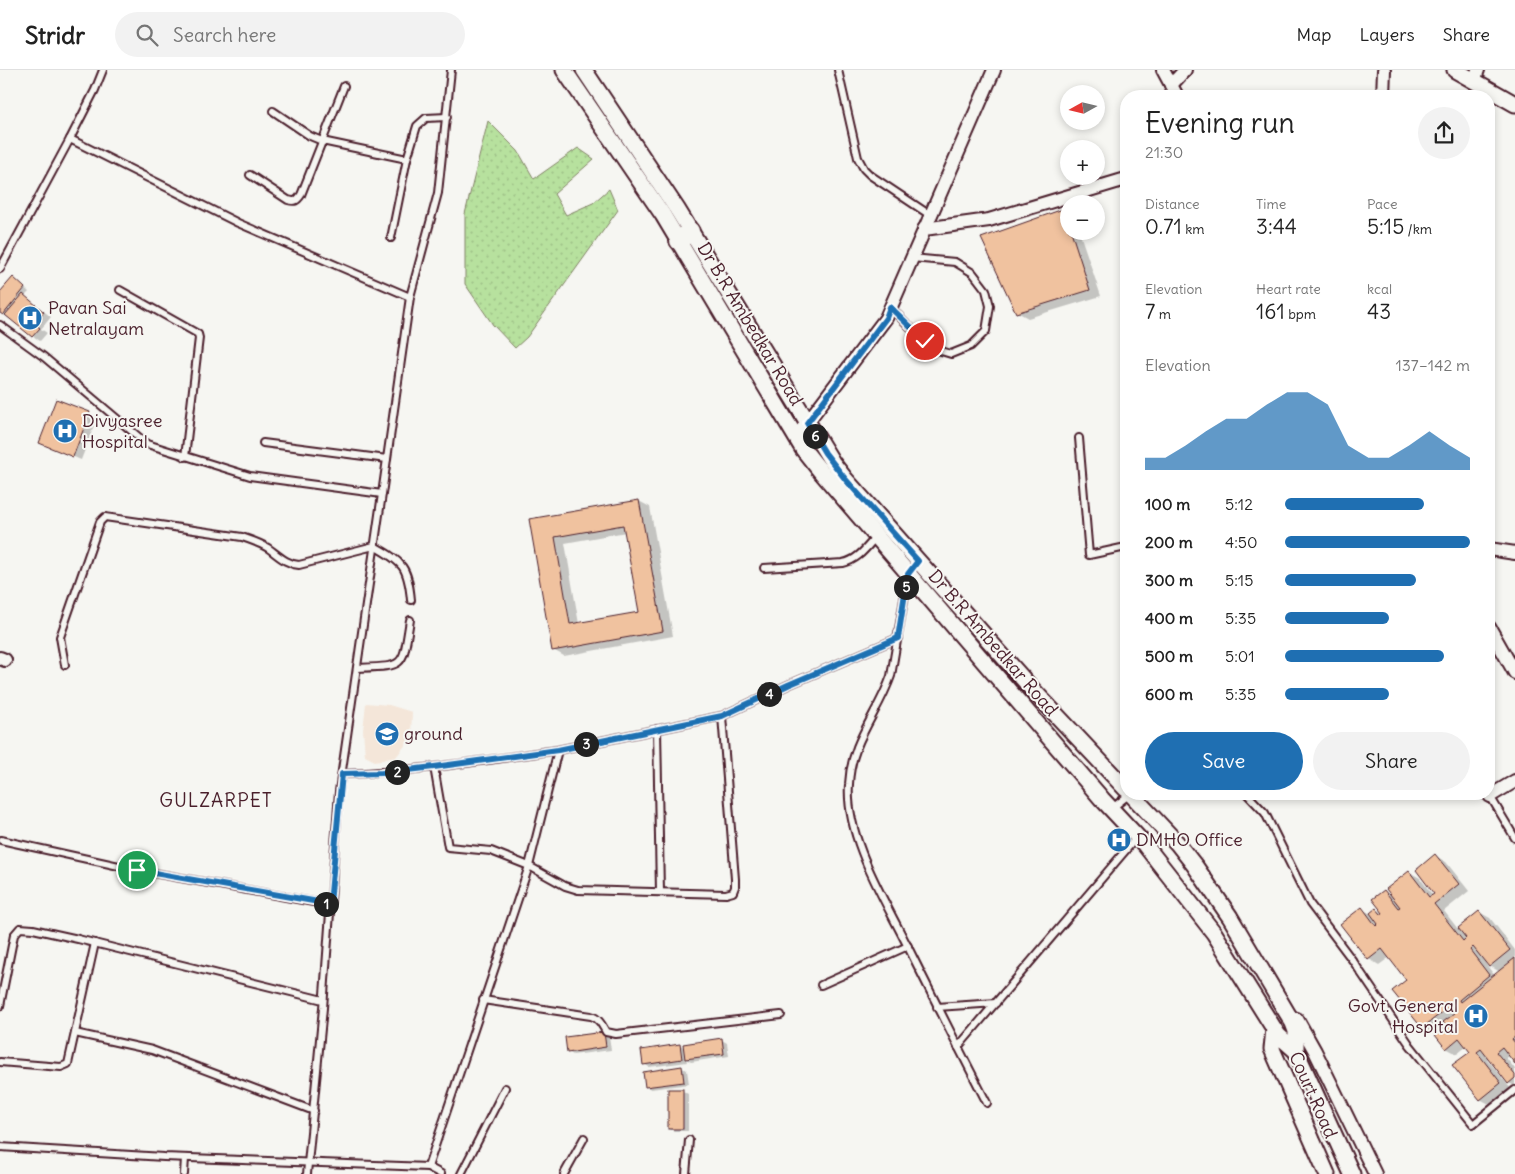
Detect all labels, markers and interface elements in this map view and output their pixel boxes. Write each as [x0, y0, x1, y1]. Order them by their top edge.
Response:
search box [115, 12, 465, 57]
text: Stridr [25, 20, 85, 50]
icon: search [133, 21, 161, 49]
text: Search here [173, 23, 276, 47]
text: Map [1296, 23, 1331, 46]
text: Layers [1359, 23, 1415, 46]
text: Share [1443, 23, 1490, 46]
north arrow [1060, 85, 1105, 130]
map controls [1060, 85, 1105, 240]
text: Evening run [1145, 105, 1295, 141]
button: share [1418, 107, 1470, 159]
button: + [1060, 140, 1105, 185]
text: 21:30 [1145, 142, 1183, 162]
button: − [1060, 195, 1105, 240]
text: Distance [1145, 195, 1200, 213]
text: Time [1256, 195, 1286, 213]
text: Pace [1367, 195, 1397, 213]
text: 0.71 [1145, 213, 1182, 240]
text: 3:44 [1256, 213, 1297, 240]
text: 5:15 [1367, 213, 1404, 240]
text: km [1182, 220, 1205, 238]
text: /km [1404, 220, 1432, 238]
street label: Dr B.R Ambedkar Road [693, 238, 808, 410]
text: Elevation [1145, 280, 1202, 298]
text: Heart rate [1256, 280, 1321, 298]
text: kcal [1367, 280, 1392, 298]
place label: Pavan Sai Netralayam [48, 296, 144, 340]
text: 7 [1145, 298, 1155, 325]
text: 161 [1256, 298, 1285, 325]
text: 43 [1367, 298, 1391, 325]
hospital icon: Pavan Sai Netralayam [17, 305, 43, 331]
text: m [1155, 305, 1171, 323]
text: bpm [1285, 305, 1316, 323]
pin [904, 320, 946, 362]
icon: check [911, 327, 939, 355]
text: Elevation [1145, 355, 1211, 375]
text: 137–142 m [1395, 355, 1470, 375]
place label: Divyasree Hospital [82, 409, 162, 453]
hospital icon: Divyasree Hospital [52, 418, 78, 444]
pin: 6 [802, 424, 828, 448]
text: 6 [811, 427, 820, 445]
text: 100 m [1145, 494, 1190, 514]
text: 5:12 [1225, 494, 1253, 514]
text: 200 m [1145, 532, 1193, 552]
text: 4:50 [1225, 532, 1258, 552]
street label: Dr B.R Ambedkar Road [924, 565, 1063, 721]
text: 300 m [1145, 570, 1193, 590]
text: 5:15 [1225, 570, 1253, 590]
pin: 5 [894, 574, 918, 600]
text: 5 [902, 578, 911, 596]
text: 400 m [1145, 608, 1193, 628]
text: 5:35 [1225, 608, 1256, 628]
text: 500 m [1145, 646, 1193, 666]
text: 5:01 [1225, 646, 1255, 666]
pin: 4 [756, 682, 782, 706]
text: 600 m [1145, 684, 1193, 704]
text: 5:35 [1225, 684, 1256, 704]
text: 4 [765, 685, 774, 703]
school or university icon: ground [374, 721, 400, 747]
place label: ground [404, 722, 463, 745]
pin: 3 [574, 732, 598, 756]
button: Save [1145, 732, 1303, 790]
button: Share [1313, 732, 1470, 790]
text: 3 [583, 735, 590, 753]
pin: 2 [384, 760, 410, 784]
text: 2 [394, 763, 401, 781]
district label: GULZARPET [159, 788, 273, 812]
hospital icon: DMHO Office [1106, 827, 1132, 853]
place label: DMHO Office [1136, 828, 1243, 851]
pin [116, 849, 158, 891]
icon: arrive [123, 856, 151, 884]
pin: 1 [314, 892, 338, 916]
text: 1 [324, 895, 329, 913]
place label: Govt. General Hospital [1348, 994, 1458, 1038]
hospital icon: Govt. General Hospital [1463, 1003, 1489, 1029]
street label: Court Road [1284, 1048, 1343, 1142]

